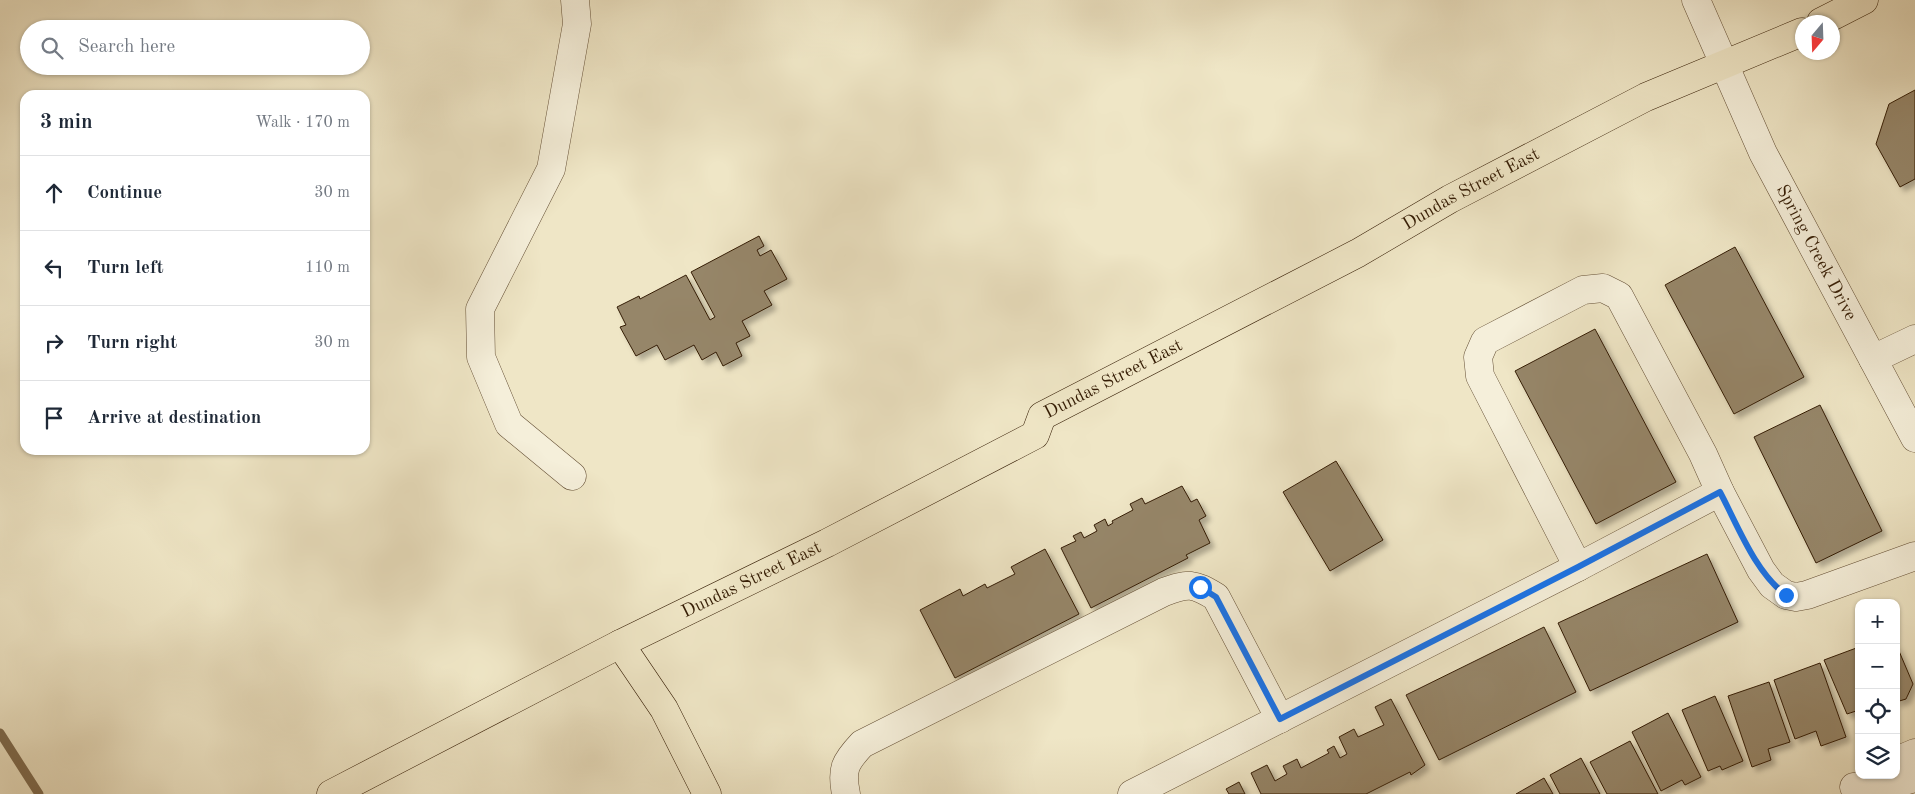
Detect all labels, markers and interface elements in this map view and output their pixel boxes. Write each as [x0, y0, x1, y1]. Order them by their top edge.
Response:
north arrow [1795, 15, 1840, 60]
search box [20, 20, 370, 75]
icon: search [38, 34, 66, 62]
text: Search here [78, 38, 175, 57]
text: 3 min [40, 112, 93, 133]
text: Walk · 170 m [255, 115, 350, 131]
street label: Dundas Street East [1400, 145, 1543, 234]
icon: ahead [40, 179, 68, 207]
street label: Spring Creek Drive [1773, 182, 1860, 324]
text: Continue [87, 184, 162, 203]
text: 30 m [314, 185, 350, 201]
icon: left [40, 254, 68, 282]
text: Turn left [87, 259, 164, 278]
text: 110 m [305, 260, 350, 276]
icon: right [40, 329, 68, 357]
text: Turn right [87, 334, 177, 353]
text: 30 m [314, 335, 350, 351]
street label: Dundas Street East [1041, 336, 1186, 422]
icon: arrive [40, 404, 68, 432]
text: Arrive at destination [87, 409, 261, 428]
street label: Dundas Street East [679, 538, 824, 621]
route start [1189, 576, 1212, 599]
route end [1775, 584, 1798, 607]
map controls [1855, 599, 1900, 779]
button: + [1855, 599, 1900, 644]
button: − [1855, 644, 1900, 689]
button: locate [1855, 689, 1900, 734]
button: layers [1855, 734, 1900, 779]

